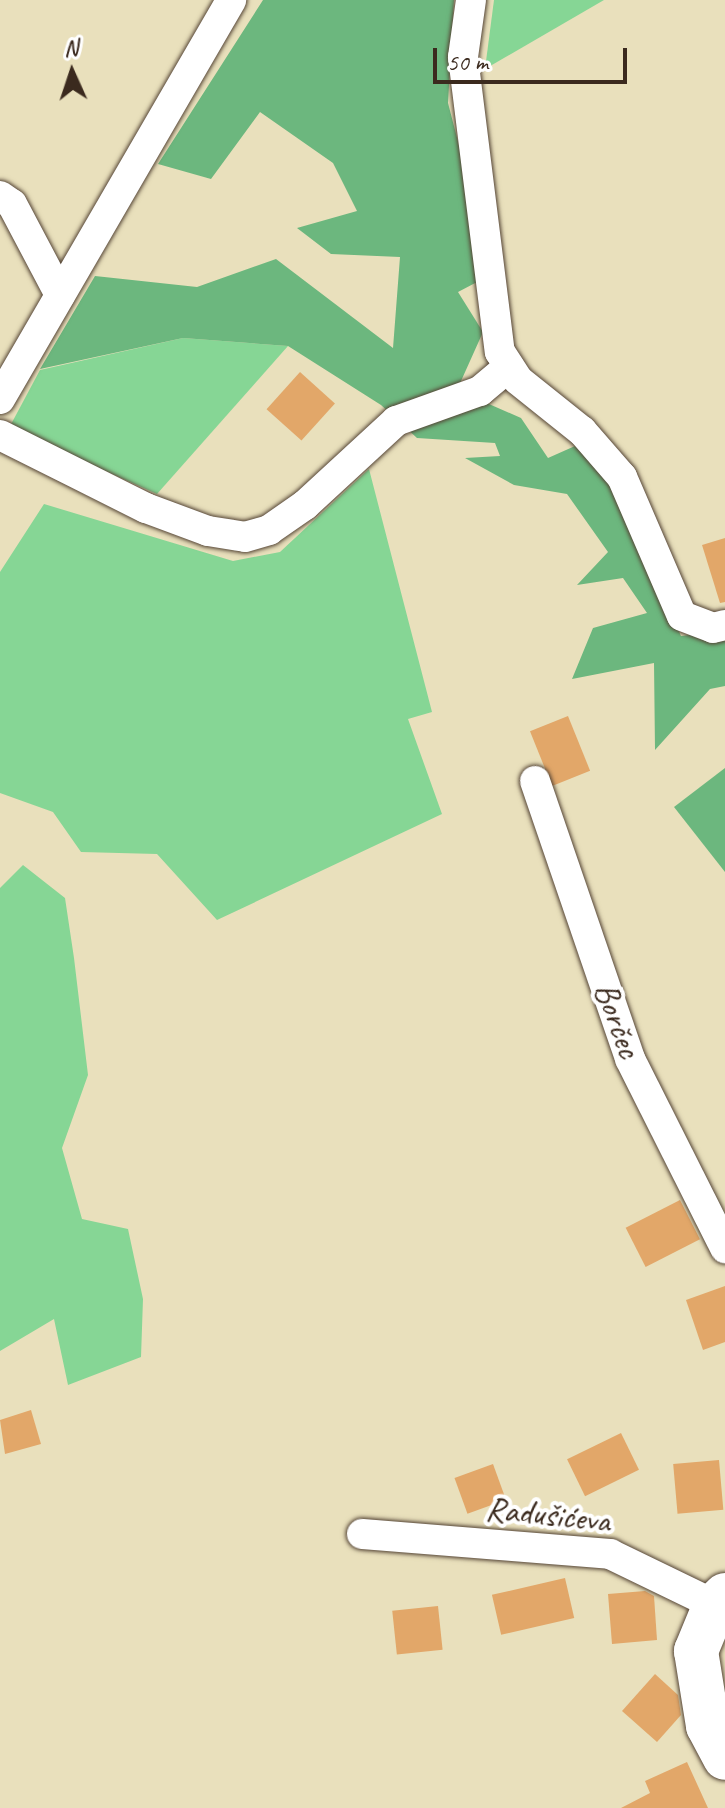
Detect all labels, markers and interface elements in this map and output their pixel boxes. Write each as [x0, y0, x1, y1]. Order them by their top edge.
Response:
north arrow [32, 32, 112, 112]
scale bar [437, 32, 631, 82]
text: N [63, 34, 78, 62]
text: 50 m [447, 47, 488, 77]
street label: Borčec [586, 977, 650, 1063]
street label: Radušićeva [484, 1487, 612, 1541]

